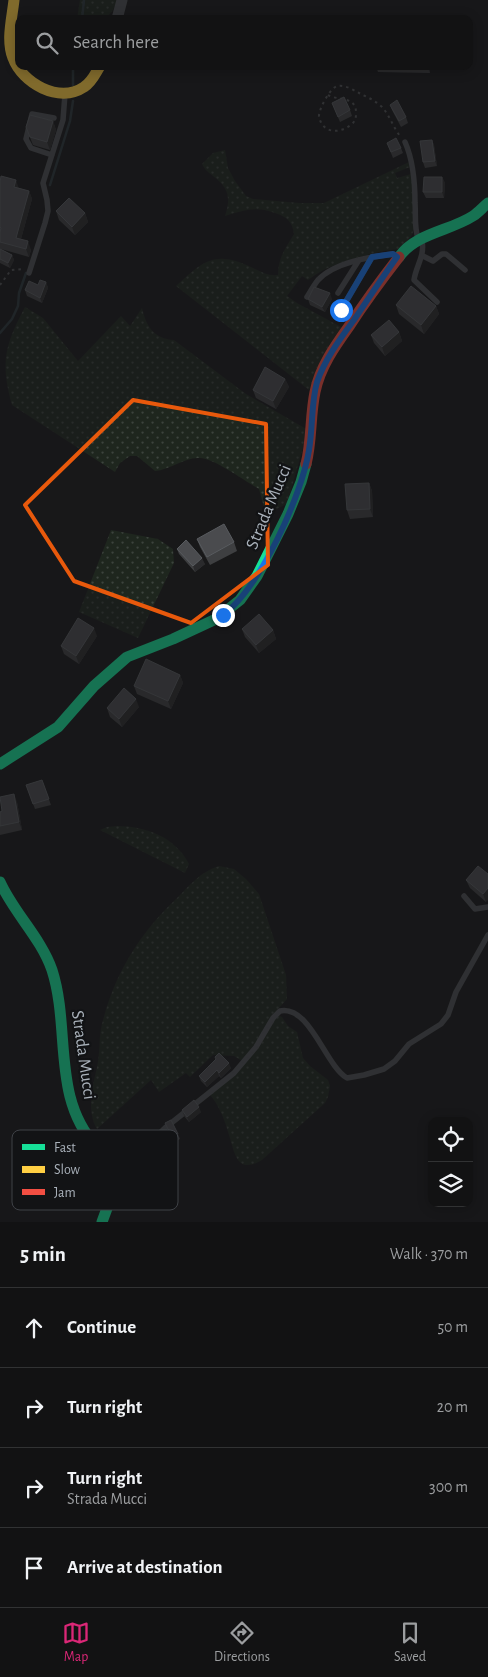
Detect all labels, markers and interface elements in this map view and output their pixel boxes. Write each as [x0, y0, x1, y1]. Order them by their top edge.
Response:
search box [15, 15, 473, 70]
icon: search [33, 29, 61, 57]
text: Search here [73, 33, 159, 52]
route start [330, 299, 353, 322]
street label: Strada Mucci [243, 462, 295, 552]
route end [212, 604, 235, 627]
street label: Strada Mucci [68, 1009, 98, 1101]
map controls [428, 1117, 473, 1207]
button: locate [428, 1117, 473, 1162]
legend [12, 1130, 178, 1210]
text: Fast [54, 1141, 76, 1155]
button: layers [428, 1162, 473, 1207]
text: Slow [54, 1163, 81, 1177]
text: Jam [54, 1186, 76, 1200]
text: 5 min [20, 1244, 66, 1265]
text: Walk · 370 m [390, 1246, 468, 1262]
icon: ahead [20, 1314, 48, 1342]
text: Continue [67, 1318, 136, 1337]
text: 50 m [437, 1319, 468, 1335]
icon: right [20, 1394, 48, 1422]
text: Turn right [67, 1398, 142, 1417]
text: 20 m [437, 1399, 468, 1415]
text: Turn right [67, 1469, 142, 1488]
icon: right [20, 1474, 48, 1502]
text: 300 m [429, 1479, 468, 1495]
text: Strada Mucci [67, 1491, 147, 1507]
icon: arrive [20, 1554, 48, 1582]
text: Arrive at destination [67, 1558, 223, 1577]
tab: Map [62, 1619, 90, 1666]
tab: Directions [214, 1619, 270, 1666]
tab: Saved [394, 1619, 426, 1666]

